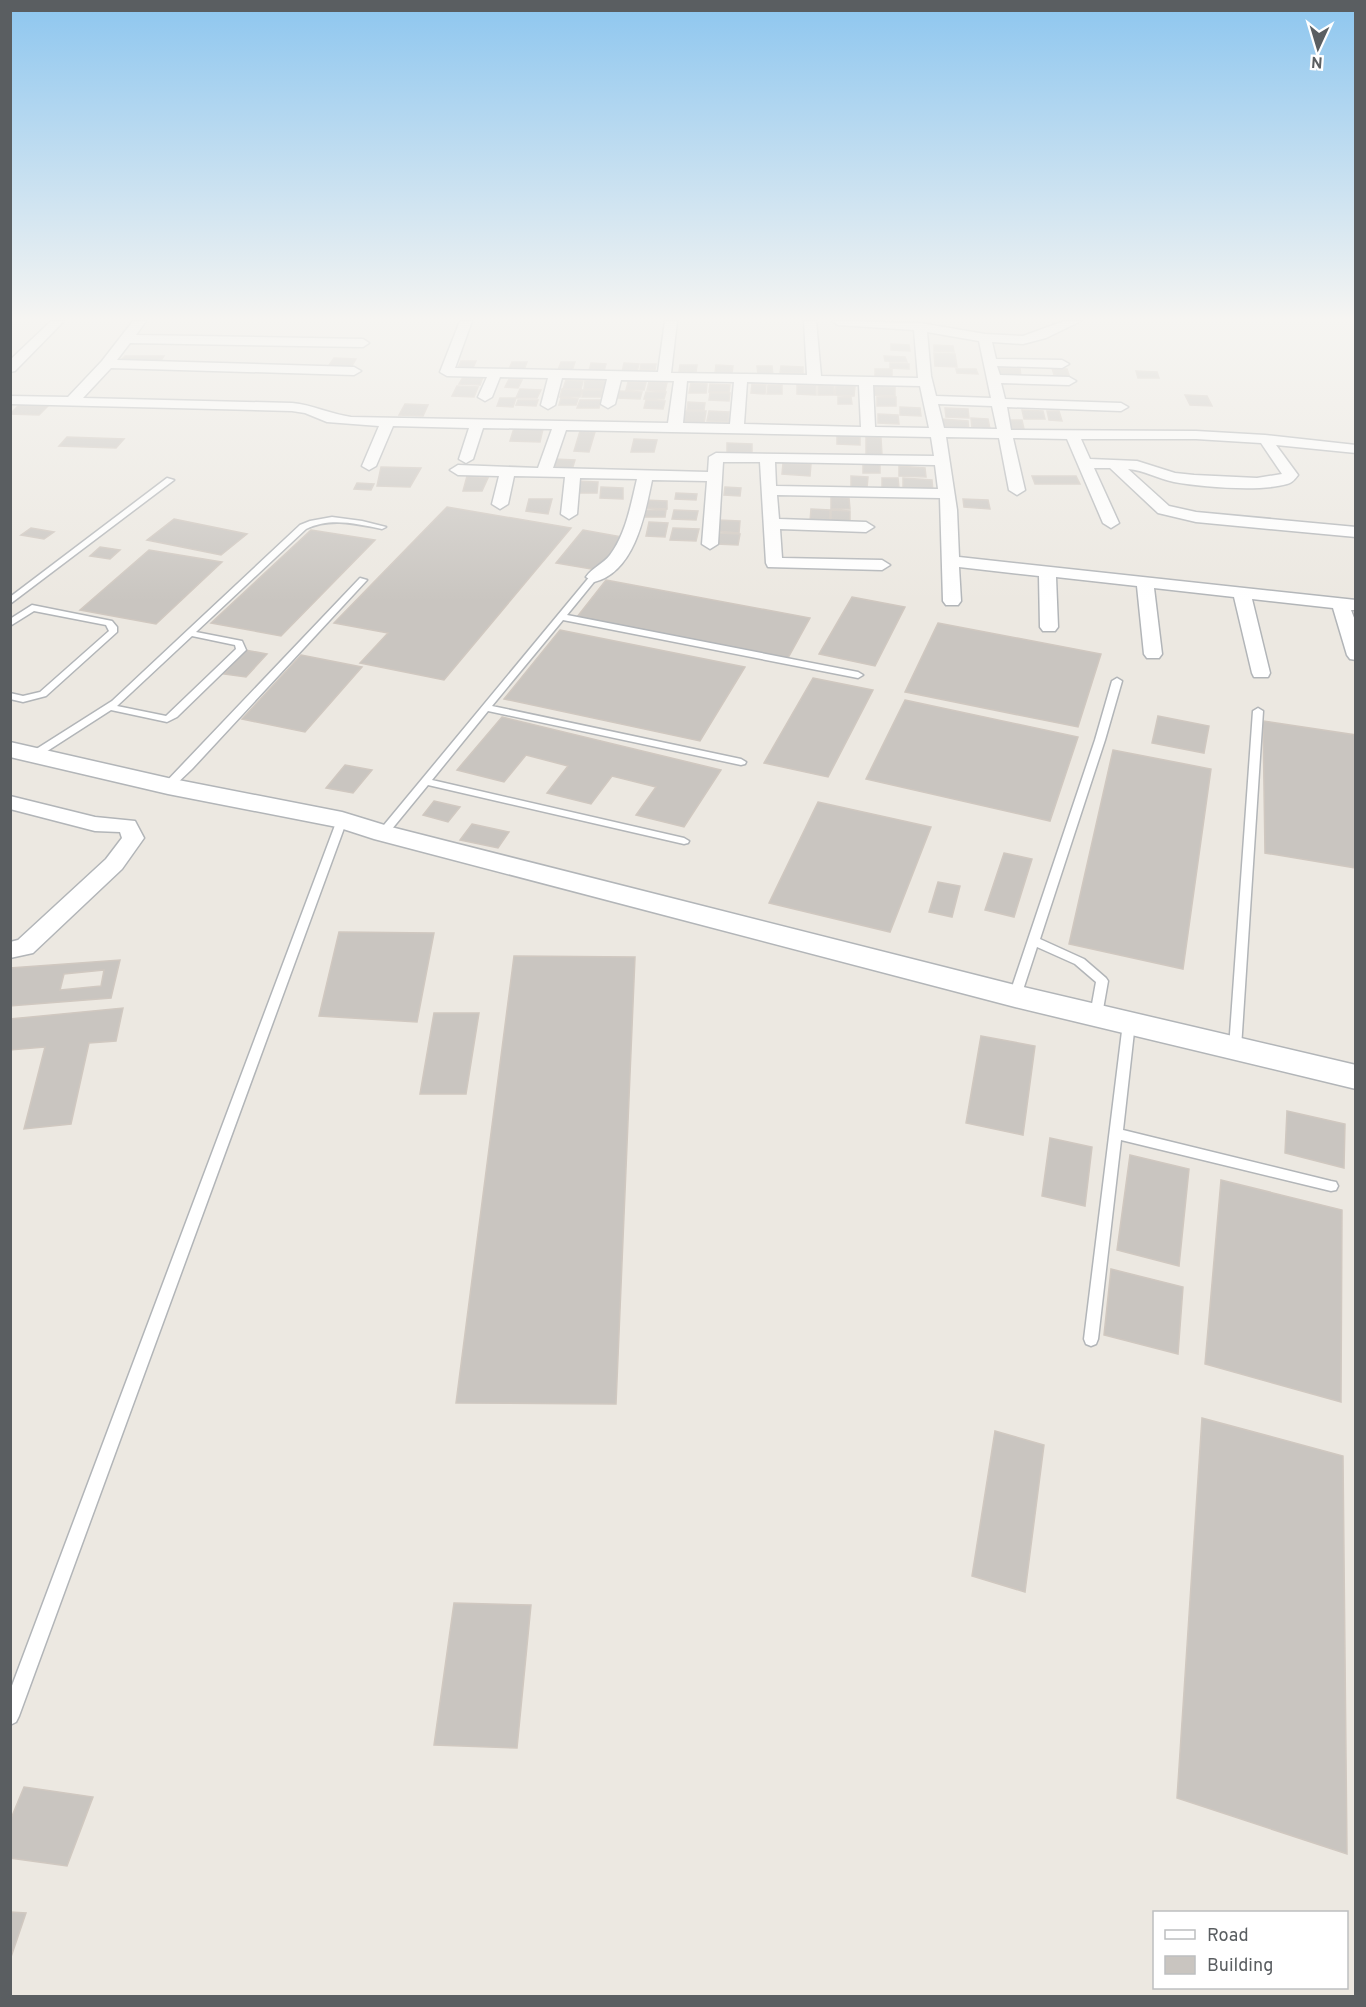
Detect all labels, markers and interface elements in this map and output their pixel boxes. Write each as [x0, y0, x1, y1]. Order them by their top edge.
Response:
north arrow [1288, 18, 1348, 78]
text: N [1311, 51, 1324, 71]
legend [1153, 1911, 1348, 1989]
text: Road [1207, 1925, 1249, 1948]
text: Building [1207, 1955, 1273, 1978]

